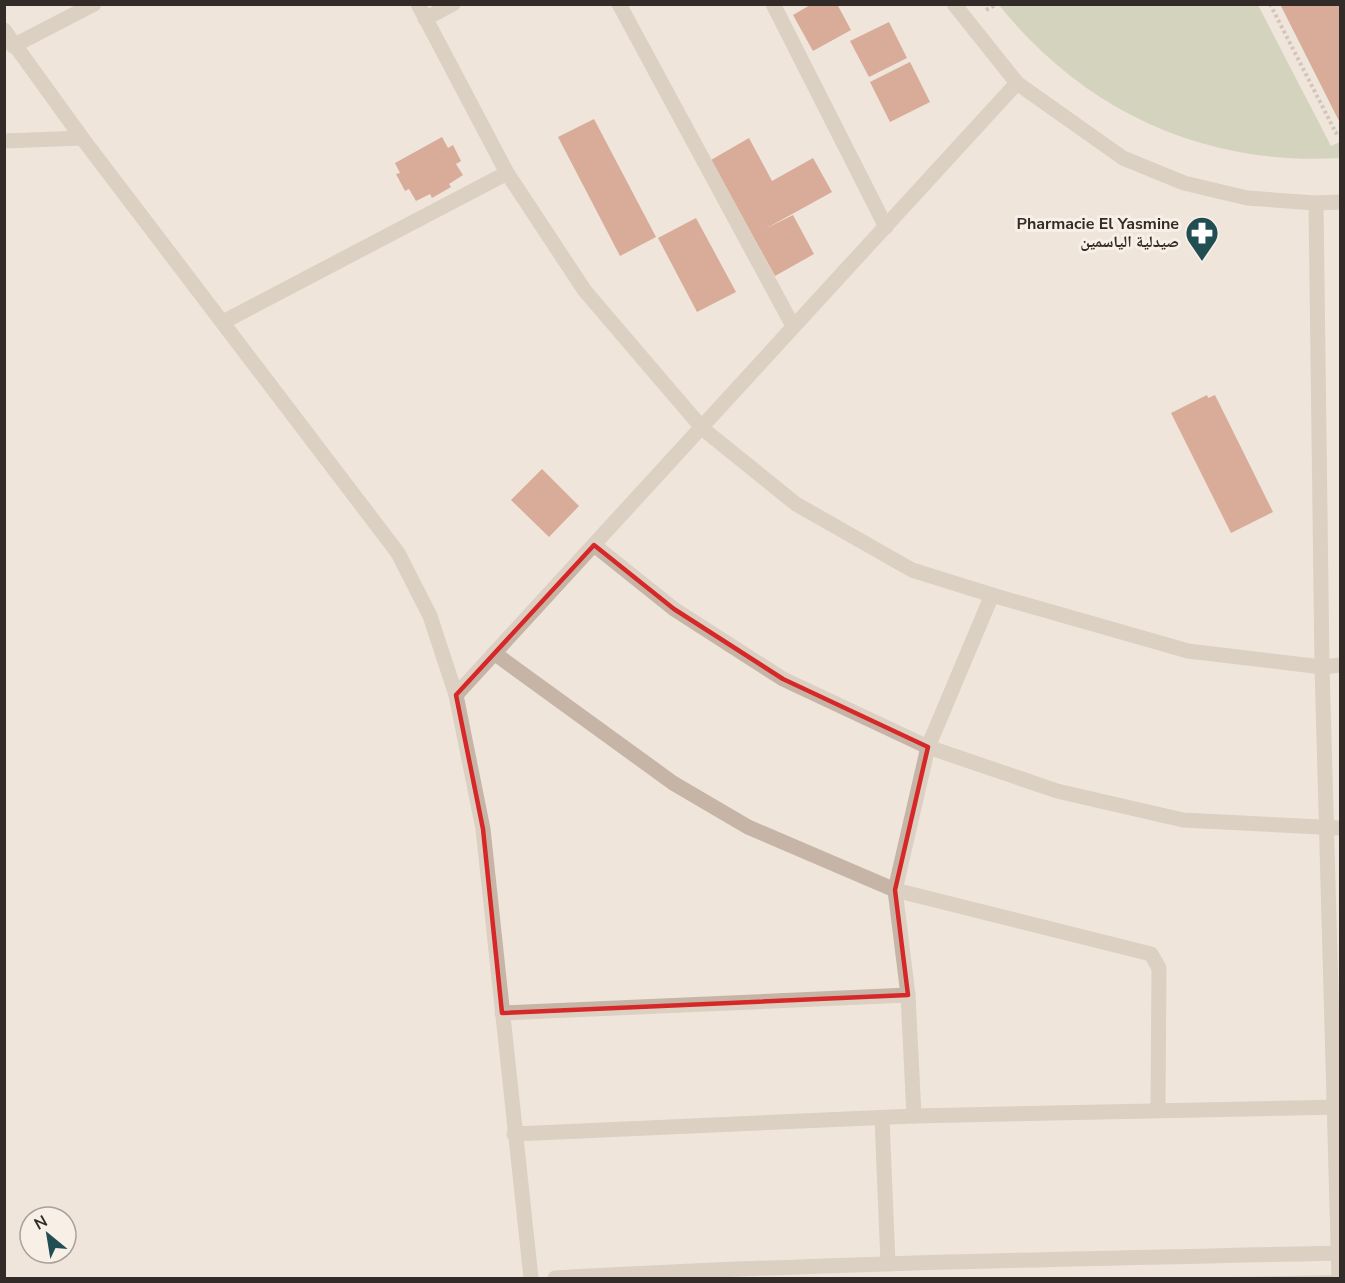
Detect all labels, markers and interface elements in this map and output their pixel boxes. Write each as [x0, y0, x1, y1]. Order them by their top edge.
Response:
place label: Pharmacie El Yasmine صيدلية الياسمين [1016, 213, 1179, 253]
pharmacy icon: Pharmacie El Yasmine صيدلية الياسمين [1184, 215, 1220, 262]
north arrow [18, 1205, 78, 1265]
text: N [30, 1210, 52, 1235]

